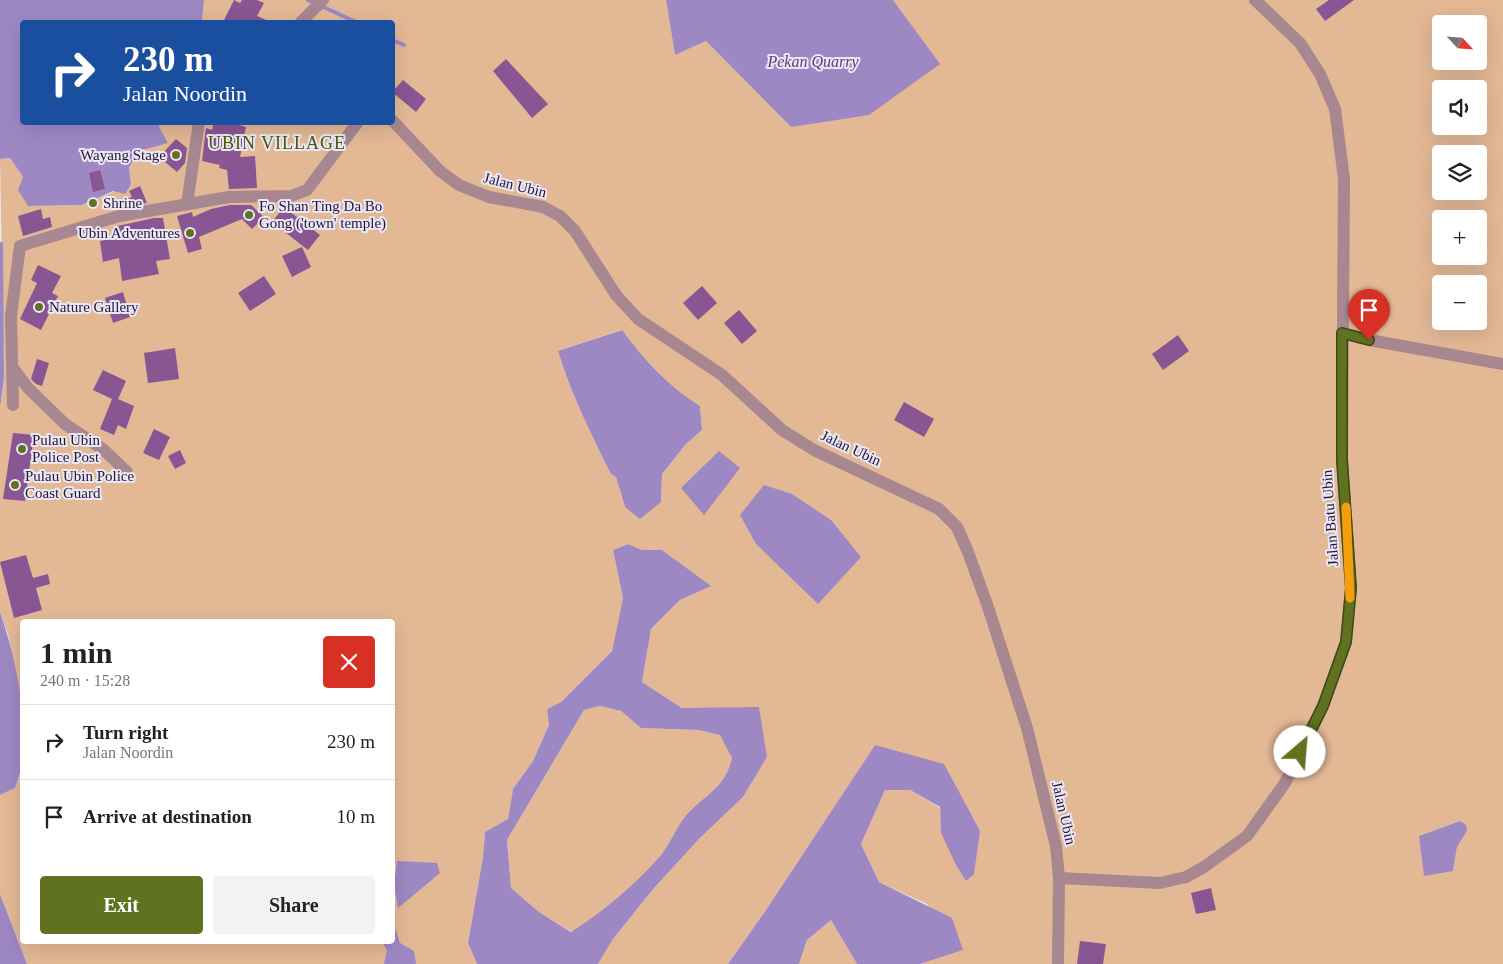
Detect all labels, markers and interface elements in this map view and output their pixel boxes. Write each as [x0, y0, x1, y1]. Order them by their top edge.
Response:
north arrow [1432, 15, 1488, 70]
map controls [1432, 15, 1487, 330]
icon: right [40, 40, 105, 105]
text: 230 m [123, 40, 213, 79]
water label: Pekan Quarry [766, 53, 859, 71]
button: sound [1432, 80, 1487, 135]
text: Jalan Noordin [123, 81, 247, 106]
district label: UBIN VILLAGE [208, 133, 346, 153]
button: layers [1432, 145, 1487, 200]
place label: Wayang Stage [80, 147, 166, 163]
marker: Wayang Stage [170, 149, 182, 161]
street label: Jalan Ubin [482, 169, 549, 201]
place label: Shrine [103, 195, 143, 211]
marker: Shrine [87, 197, 99, 209]
place label: Fo Shan Ting Da Bo Gong ('town' temple) [259, 198, 386, 232]
marker: Fo Shan Ting Da Bo Gong ('town' temple) [243, 209, 255, 221]
button: + [1432, 210, 1487, 265]
place label: Ubin Adventures [78, 225, 180, 241]
marker: Ubin Adventures [184, 227, 196, 239]
button: − [1432, 275, 1487, 330]
pin [1348, 289, 1390, 340]
icon: arrive [1355, 296, 1383, 324]
place label: Nature Gallery [49, 299, 139, 315]
marker: Nature Gallery [33, 301, 45, 313]
street label: Jalan Ubin [818, 427, 884, 469]
place label: Pulau Ubin Police Post [32, 432, 100, 465]
marker: Pulau Ubin Police Post [16, 443, 28, 455]
place label: Pulau Ubin Police Coast Guard [25, 468, 135, 501]
street label: Jalan Batu Ubin [1319, 469, 1341, 567]
marker: Pulau Ubin Police Coast Guard [9, 479, 21, 491]
text: 1 min [40, 636, 113, 669]
button: close [323, 636, 375, 688]
text: 240 m · 15:28 [40, 672, 130, 689]
text: Turn right [83, 722, 168, 743]
position arrow [1273, 725, 1325, 777]
icon: right [40, 728, 68, 756]
text: 230 m [327, 731, 375, 752]
text: Jalan Noordin [83, 744, 173, 761]
street label: Jalan Ubin [1049, 780, 1079, 847]
icon: arrive [40, 803, 68, 831]
text: Arrive at destination [83, 806, 252, 827]
text: 10 m [336, 806, 375, 827]
button: Exit [40, 876, 203, 934]
button: Share [213, 876, 375, 934]

